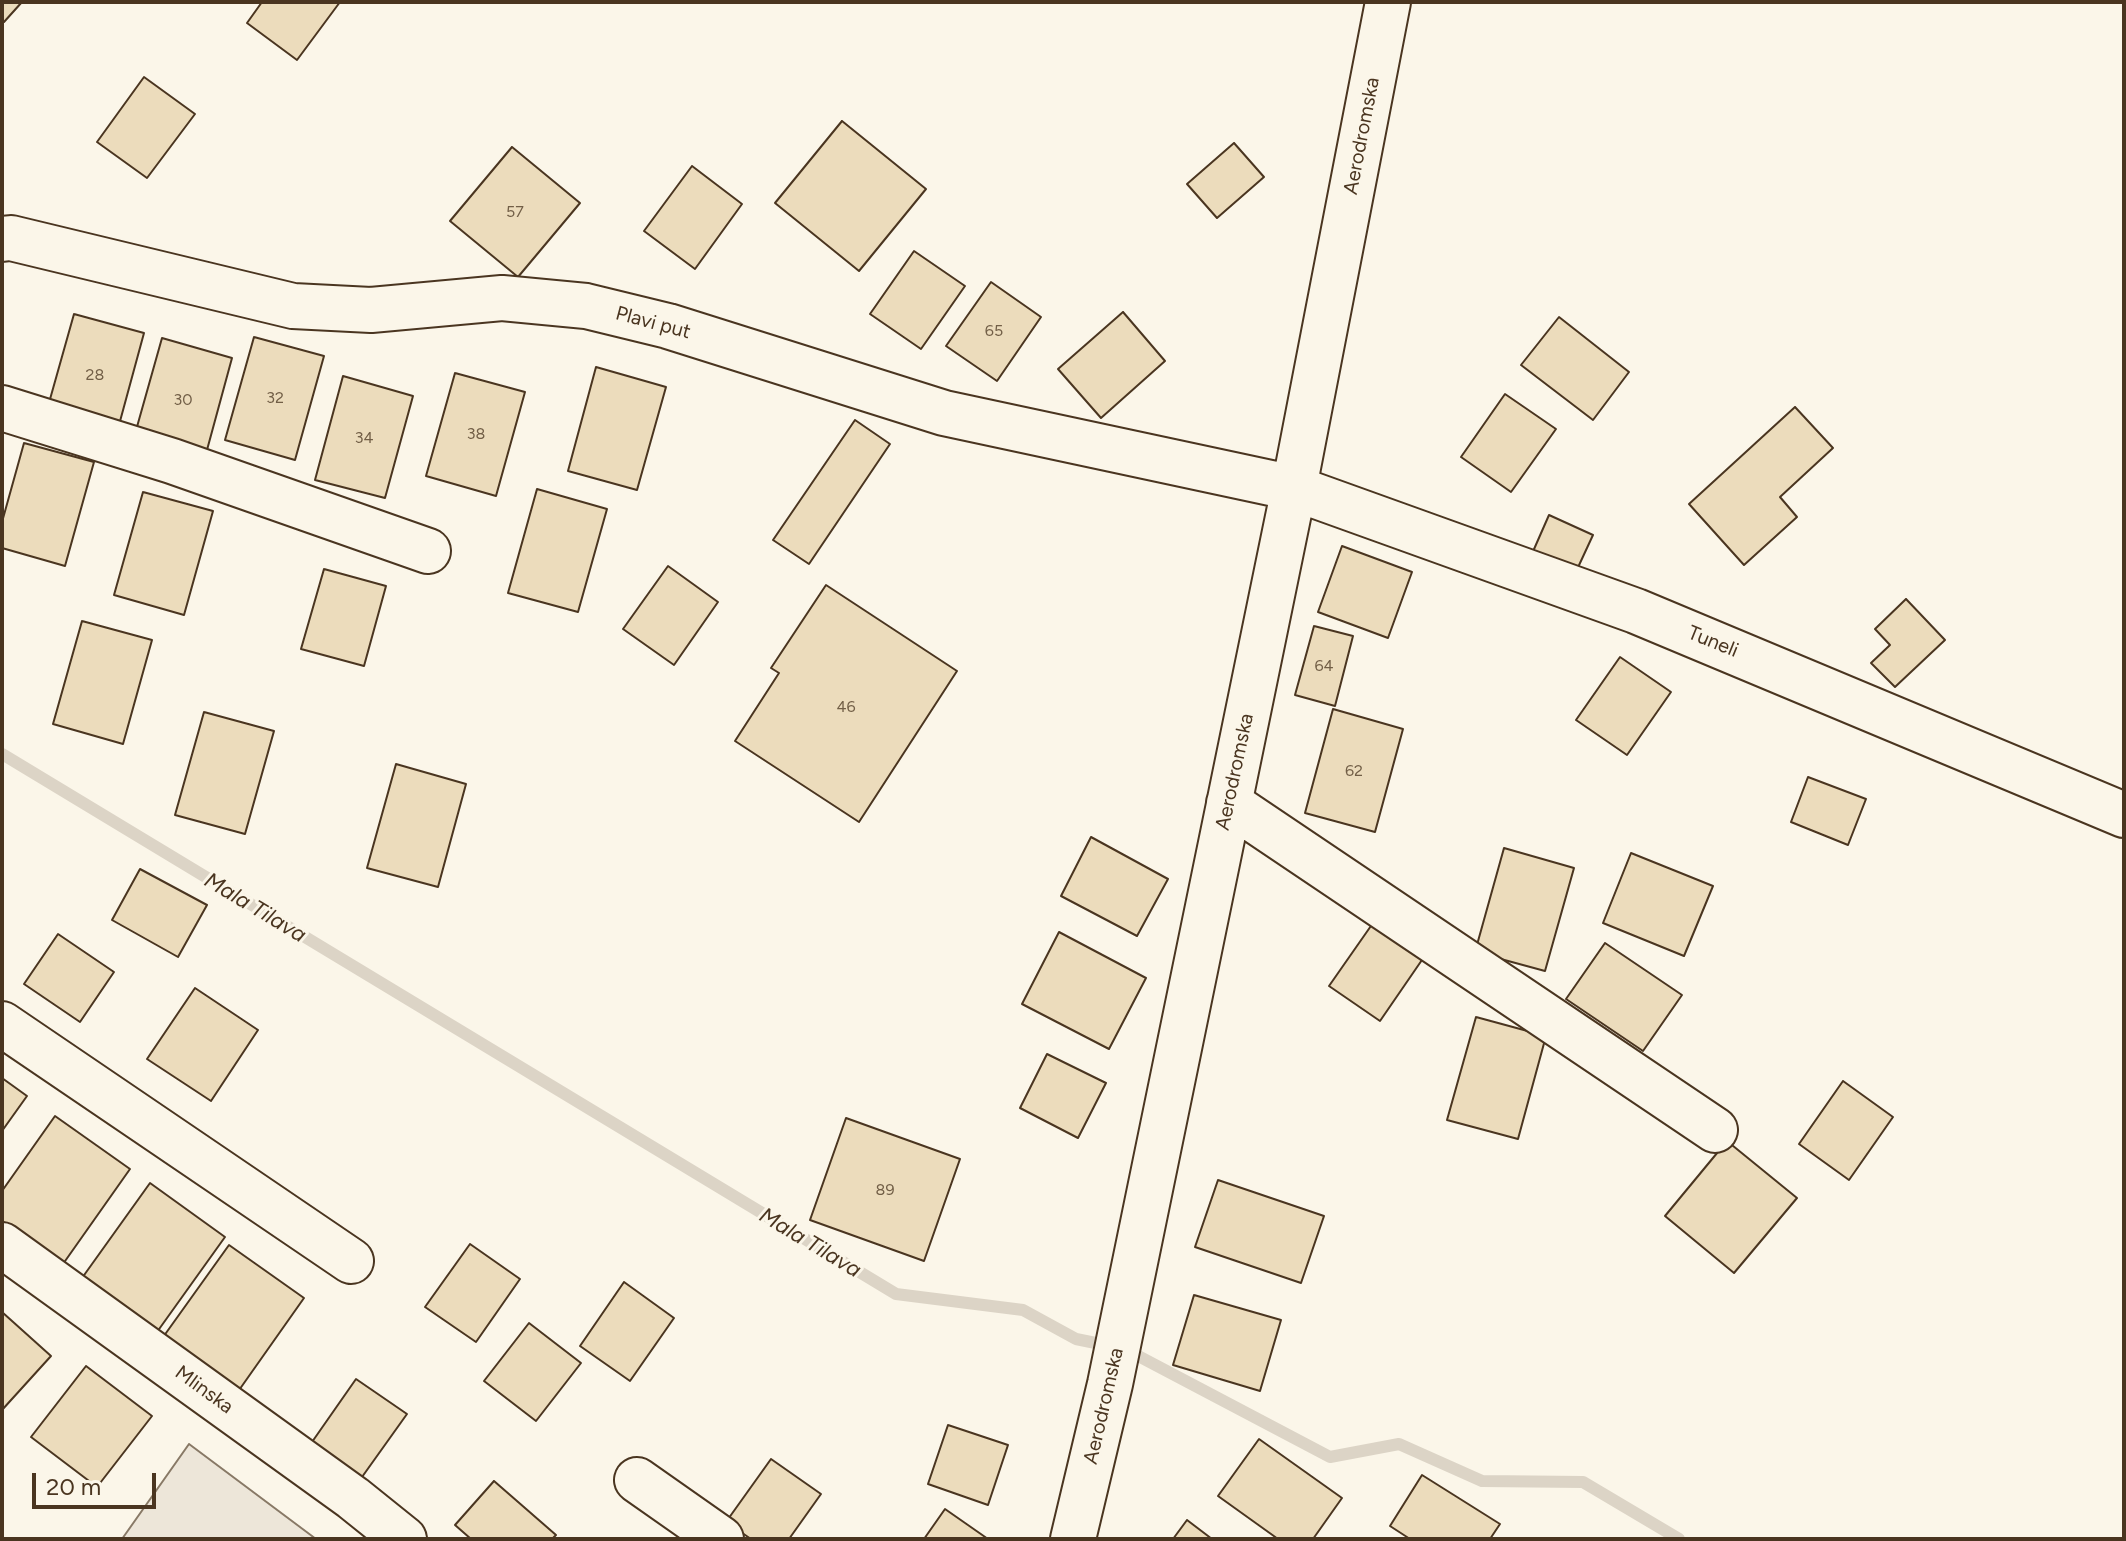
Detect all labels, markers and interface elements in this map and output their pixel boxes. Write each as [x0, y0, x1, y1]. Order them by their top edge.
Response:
street label: Aerodromska [1339, 75, 1385, 197]
house number: 57 [506, 202, 524, 222]
street label: Plavi put [613, 302, 693, 344]
house number: 65 [985, 321, 1003, 341]
house number: 28 [86, 365, 104, 385]
house number: 32 [266, 388, 284, 408]
house number: 30 [174, 390, 192, 410]
house number: 38 [467, 424, 485, 444]
house number: 34 [355, 428, 373, 448]
street label: Tuneli [1684, 621, 1742, 663]
house number: 64 [1315, 656, 1333, 676]
house number: 46 [837, 697, 855, 717]
street label: Aerodromska [1211, 711, 1259, 833]
house number: 62 [1345, 761, 1363, 781]
water label: Mala Tilava [199, 867, 311, 949]
house number: 89 [876, 1180, 894, 1200]
water label: Mala Tilava [754, 1202, 866, 1284]
street label: Aerodromska [1079, 1345, 1129, 1467]
street label: Mlinska [170, 1361, 238, 1419]
scale bar [36, 1457, 160, 1507]
text: 20 m [46, 1472, 101, 1501]

